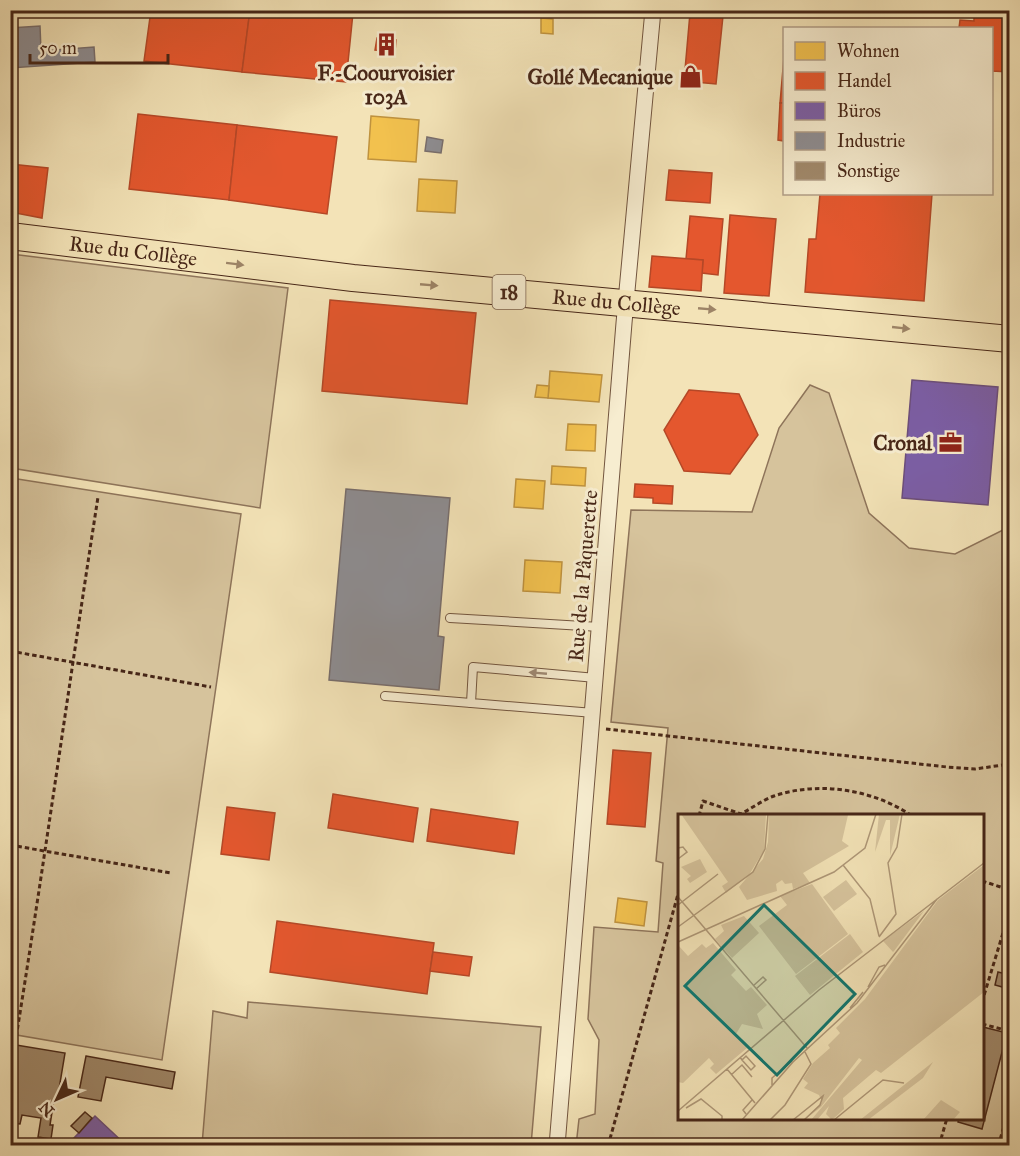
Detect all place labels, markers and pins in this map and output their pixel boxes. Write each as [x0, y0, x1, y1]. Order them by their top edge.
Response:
building icon: F.-Coourvoisier 103A [373, 32, 399, 58]
place label: F.-Coourvoisier 103A [318, 60, 456, 110]
place label: Gollé Mecanique [528, 64, 673, 90]
shop icon: Gollé Mecanique [678, 64, 704, 90]
place label: Cronal [873, 430, 933, 456]
office icon: Cronal [937, 430, 963, 456]

